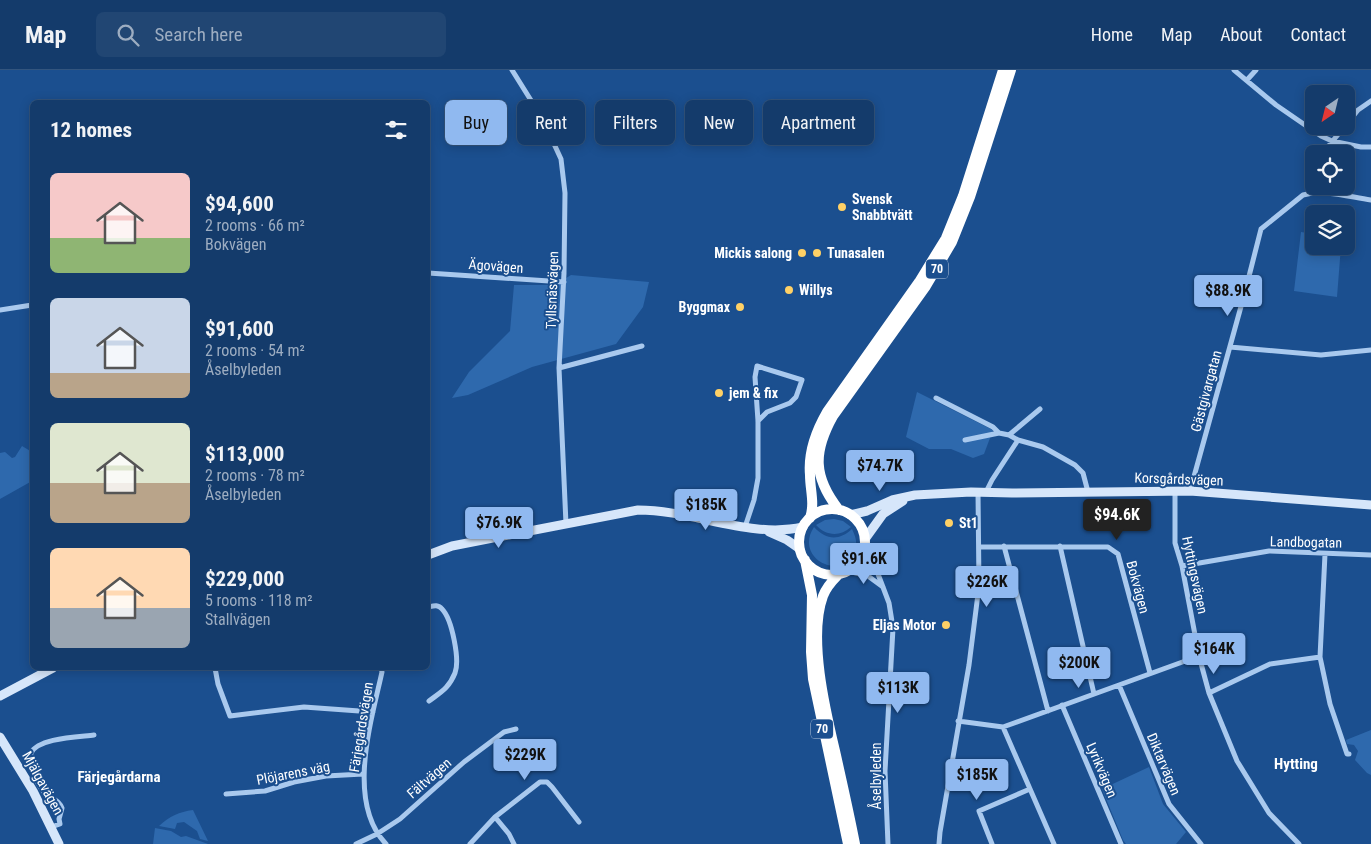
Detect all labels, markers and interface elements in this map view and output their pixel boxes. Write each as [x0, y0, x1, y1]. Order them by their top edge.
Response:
search box [96, 12, 446, 57]
text: Map [25, 21, 66, 49]
icon: search [114, 21, 142, 49]
text: Search here [154, 23, 243, 46]
text: Home [1091, 24, 1133, 45]
text: Map [1161, 24, 1192, 45]
text: About [1220, 24, 1262, 45]
text: Contact [1290, 24, 1346, 45]
north arrow [1305, 85, 1355, 135]
map controls [1305, 85, 1355, 255]
chip: Buy [445, 100, 507, 145]
chip: Rent [517, 100, 585, 145]
chip: Filters [595, 100, 675, 145]
chip: New [685, 100, 753, 145]
chip: Apartment [763, 100, 874, 145]
icon: filters [382, 116, 410, 144]
text: 12 homes [50, 118, 132, 142]
button: locate [1305, 145, 1355, 195]
place label: Svensk Snabbtvätt [852, 191, 913, 223]
text: $94,600 [205, 192, 274, 216]
icon: home [90, 193, 150, 253]
marker: Svensk Snabbtvätt [836, 201, 848, 213]
button: layers [1305, 205, 1355, 255]
text: 2 rooms · 66 m² [205, 216, 305, 235]
text: Bokvägen [205, 235, 267, 254]
place label: Mickis salong [714, 245, 792, 261]
place label: Tunasalen [827, 245, 885, 261]
marker: Mickis salong [796, 247, 808, 259]
marker: Tunasalen [811, 247, 823, 259]
street label: Tyllsnäsvägen [543, 251, 561, 329]
street label: Ägovägen [468, 256, 524, 276]
road number: 70 [926, 260, 948, 278]
pin: $88.9K [1187, 274, 1269, 317]
text: $88.9K [1205, 281, 1251, 300]
place label: Willys [799, 282, 833, 298]
marker: Willys [783, 284, 795, 296]
place label: Byggmax [679, 299, 731, 315]
marker: Byggmax [734, 301, 746, 313]
text: $91,600 [205, 317, 274, 341]
icon: home [90, 318, 150, 378]
text: 2 rooms · 54 m² [205, 341, 305, 360]
street label: Gästgivargatan [1187, 349, 1225, 433]
text: Åselbyleden [205, 360, 282, 379]
place label: jem & fix [728, 385, 779, 401]
marker: jem & fix [713, 387, 725, 399]
text: $113,000 [205, 442, 284, 466]
icon: home [90, 443, 150, 503]
pin: $74.7K [839, 450, 921, 492]
text: $74.7K [857, 456, 903, 475]
text: 2 rooms · 78 m² [205, 466, 305, 485]
street label: Korsgårdsvägen [1134, 469, 1224, 489]
text: Åselbyleden [205, 485, 282, 504]
pin: $185K [671, 488, 741, 531]
text: $185K [685, 495, 727, 514]
pin: $94.6K [1076, 498, 1158, 541]
text: $94.6K [1094, 505, 1140, 524]
pin: $76.9K [458, 506, 540, 549]
text: $76.9K [476, 513, 522, 532]
place label: St1 [959, 515, 978, 531]
marker: St1 [943, 517, 955, 529]
street label: Landbogatan [1270, 533, 1342, 551]
street label: Hyttingsvägen [1179, 535, 1211, 615]
pin: $91.6K [823, 542, 905, 585]
text: $91.6K [841, 549, 887, 568]
street label: Bokvägen [1123, 559, 1153, 615]
pin: $226K [952, 566, 1022, 608]
text: $229,000 [205, 567, 284, 591]
icon: home [90, 568, 150, 628]
text: $226K [966, 572, 1008, 591]
text: 5 rooms · 118 m² [205, 591, 313, 610]
text: Stallvägen [205, 610, 271, 629]
place label: Eljas Motor [873, 617, 936, 633]
marker: Eljas Motor [940, 619, 952, 631]
pin: $164K [1179, 632, 1249, 675]
text: $164K [1193, 639, 1235, 658]
pin: $200K [1044, 646, 1114, 689]
text: $200K [1058, 653, 1100, 672]
pin: $113K [863, 672, 933, 714]
text: $113K [877, 678, 919, 697]
street label: Färjegårdsvägen [346, 681, 376, 773]
road number: 70 [811, 720, 833, 739]
street label: Diktarvägen [1144, 731, 1184, 797]
pin: $229K [490, 738, 560, 781]
street label: Lyrikvägen [1083, 740, 1121, 800]
street label: Åselbyleden [867, 743, 884, 809]
text: $229K [504, 745, 546, 764]
street label: Mjälgavägen [19, 749, 67, 817]
street label: Fältvägen [404, 754, 454, 802]
district label: Hytting [1274, 755, 1318, 773]
street label: Plöjarens väg [255, 758, 331, 788]
pin: $185K [942, 758, 1012, 801]
text: $185K [956, 765, 998, 784]
district label: Färjegårdarna [77, 768, 161, 786]

